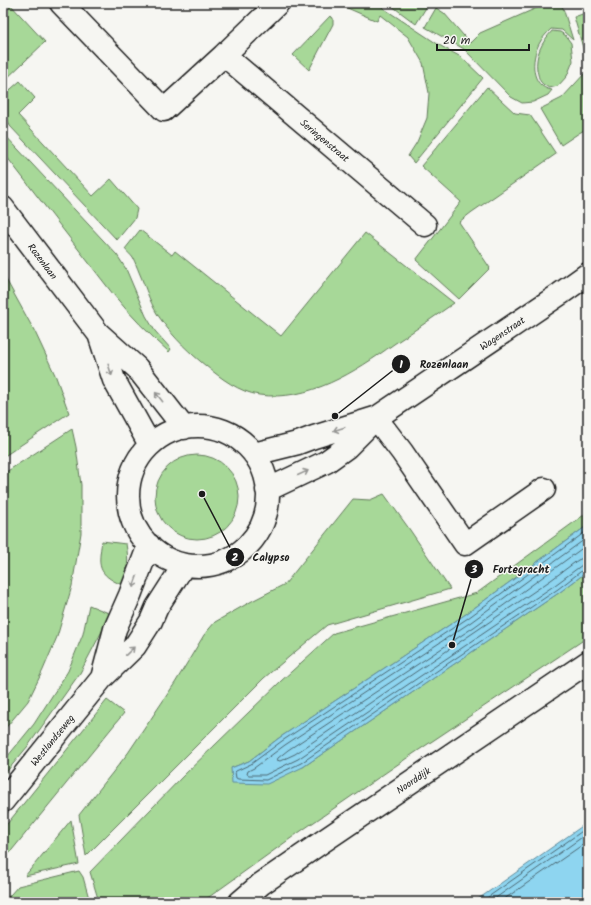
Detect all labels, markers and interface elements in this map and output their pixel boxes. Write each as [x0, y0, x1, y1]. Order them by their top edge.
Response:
scale bar [437, 26, 529, 52]
text: 20 m [443, 31, 471, 50]
street label: Seringenstraat [296, 115, 353, 166]
street label: Rozenlaan [23, 240, 61, 283]
street label: Wagenstraat [477, 313, 529, 355]
callout: Rozenlaan [391, 352, 476, 375]
text: 1 [399, 355, 403, 374]
text: Rozenlaan [420, 356, 468, 374]
one-way arrow [107, 363, 114, 376]
one-way arrow [155, 392, 164, 403]
one-way arrow [333, 426, 346, 433]
one-way arrow [296, 469, 308, 476]
callout: Calypso [225, 546, 298, 569]
text: 2 [232, 548, 239, 567]
text: Calypso [252, 549, 290, 567]
callout: Fortegracht [464, 557, 557, 580]
text: 3 [470, 560, 478, 579]
text: Fortegracht [493, 561, 550, 579]
one-way arrow [131, 575, 138, 588]
one-way arrow [125, 646, 135, 656]
street label: Westlandseweg [27, 711, 79, 770]
street label: Noorddijk [393, 763, 434, 798]

